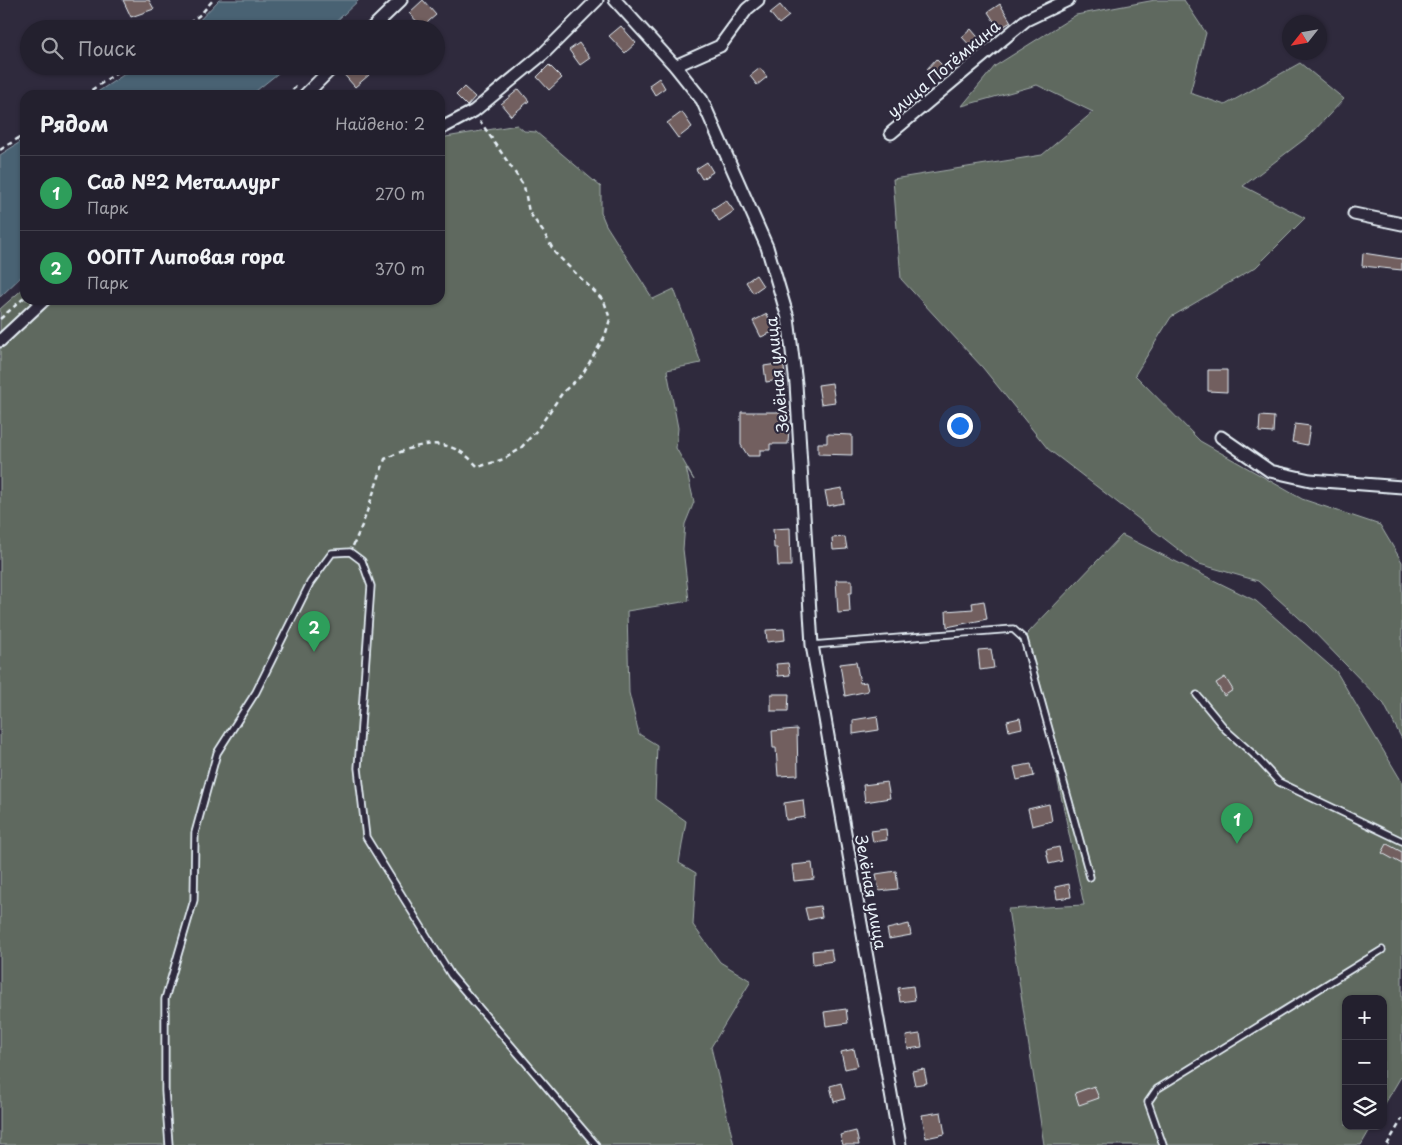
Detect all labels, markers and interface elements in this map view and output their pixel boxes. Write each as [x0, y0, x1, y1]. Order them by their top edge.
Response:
street label: улица Потёмкина [881, 13, 1005, 123]
north arrow [1282, 15, 1327, 60]
search box [20, 20, 445, 75]
icon: search [38, 34, 66, 62]
text: Поиск [78, 34, 136, 62]
text: Рядом [40, 107, 108, 139]
text: Найдено: 2 [335, 111, 425, 135]
text: Сад №2 Металлург [87, 167, 279, 195]
text: 1 [52, 181, 60, 205]
text: 270 m [375, 181, 425, 205]
text: Парк [87, 195, 128, 219]
text: ООПТ Липовая гора [87, 242, 285, 270]
text: 2 [50, 256, 62, 280]
text: 370 m [375, 256, 425, 280]
text: Парк [87, 270, 128, 294]
street label: Зелёная улица [758, 316, 794, 434]
your location [947, 413, 973, 439]
pin: 2 [298, 611, 330, 652]
pin: 1 [1221, 803, 1253, 844]
street label: Зелёная улица [850, 833, 894, 951]
map controls [1342, 995, 1387, 1130]
button: + [1342, 995, 1387, 1040]
button: − [1342, 1040, 1387, 1085]
button: layers [1342, 1085, 1387, 1130]

